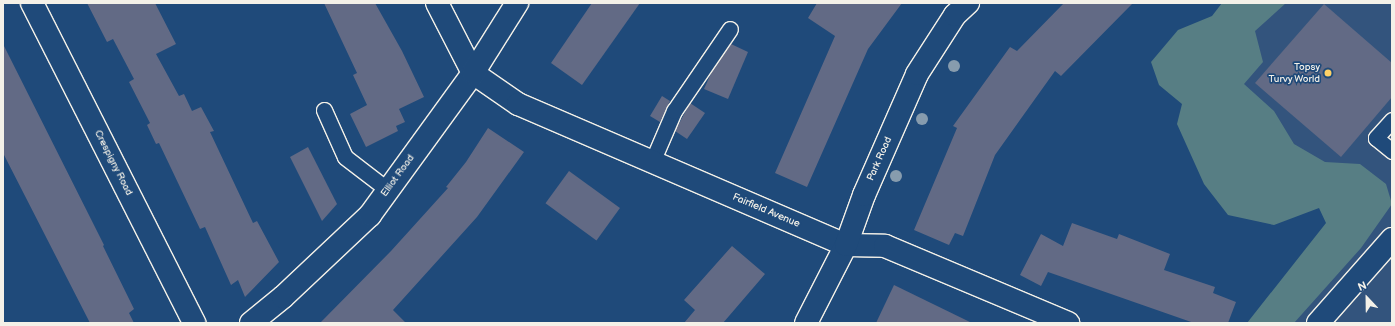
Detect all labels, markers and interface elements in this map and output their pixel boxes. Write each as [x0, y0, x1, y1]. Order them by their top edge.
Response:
place label: Topsy Turvy World [1268, 61, 1320, 84]
marker: Topsy Turvy World [1323, 68, 1333, 78]
street label: Crespigny Road [91, 128, 135, 198]
street label: Park Road [865, 135, 895, 183]
street label: Elliot Road [379, 153, 417, 199]
street label: Fairfield Avenue [730, 191, 802, 231]
north arrow [1347, 278, 1387, 318]
text: N [1356, 279, 1369, 294]

